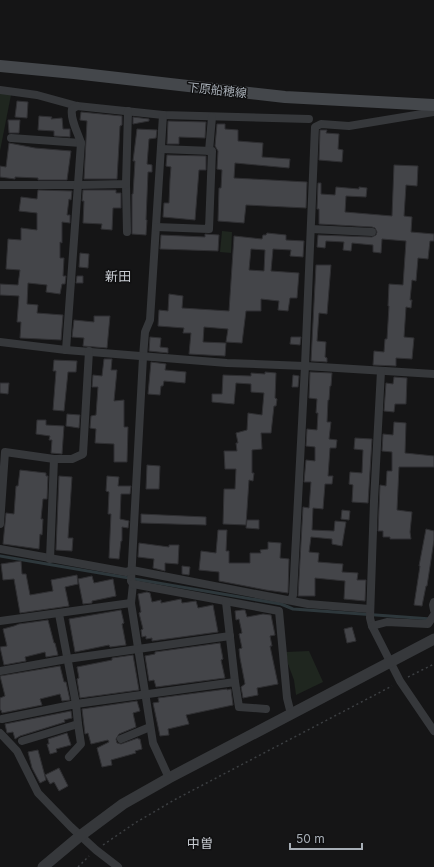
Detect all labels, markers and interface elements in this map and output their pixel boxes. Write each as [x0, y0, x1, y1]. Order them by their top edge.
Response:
street label: 下原船穂線 [186, 79, 248, 101]
district label: 新田 [105, 268, 131, 284]
scale bar [290, 825, 362, 851]
text: 50 m [296, 831, 325, 846]
district label: 中曽 [187, 835, 213, 851]

